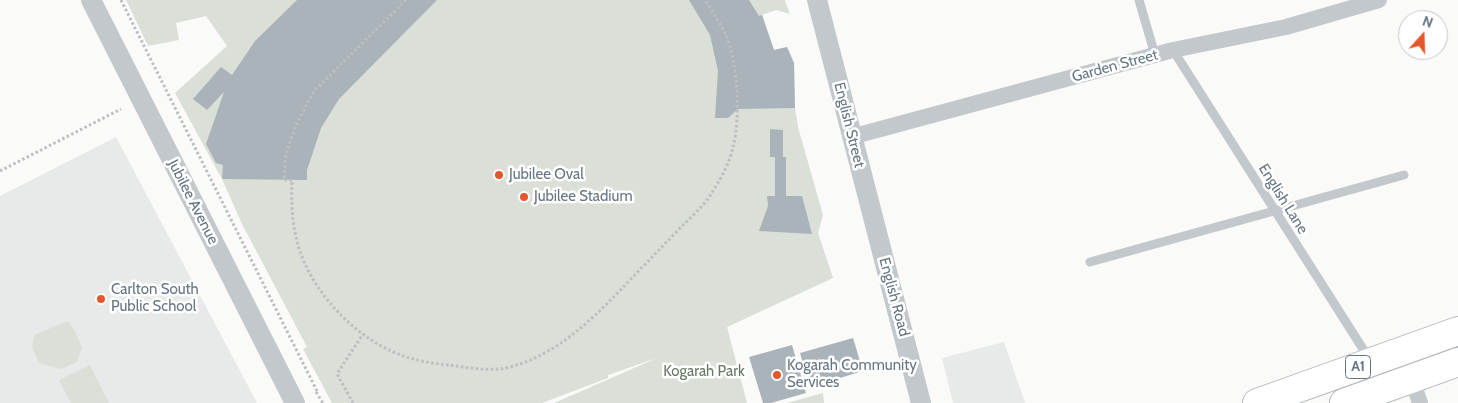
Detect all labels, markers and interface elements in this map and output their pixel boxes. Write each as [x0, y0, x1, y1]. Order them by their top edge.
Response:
north arrow [1398, 10, 1448, 60]
text: N [1420, 12, 1436, 32]
street label: Garden Street [1070, 46, 1160, 86]
street label: English Street [830, 81, 868, 169]
street label: Jubilee Avenue [164, 157, 222, 247]
street label: English Lane [1254, 161, 1312, 237]
place label: Jubilee Oval [509, 166, 584, 184]
marker: Jubilee Oval [493, 169, 505, 181]
place label: Jubilee Stadium [534, 188, 633, 206]
marker: Jubilee Stadium [518, 191, 530, 203]
street label: English Road [875, 256, 913, 338]
place label: Carlton South Public School [111, 281, 199, 316]
marker: Carlton South Public School [95, 293, 107, 305]
road number: A1 [1346, 356, 1370, 378]
place label: Kogarah Community Services [787, 357, 917, 392]
park label: Kogarah Park [663, 363, 745, 381]
marker: Kogarah Community Services [771, 369, 783, 381]

